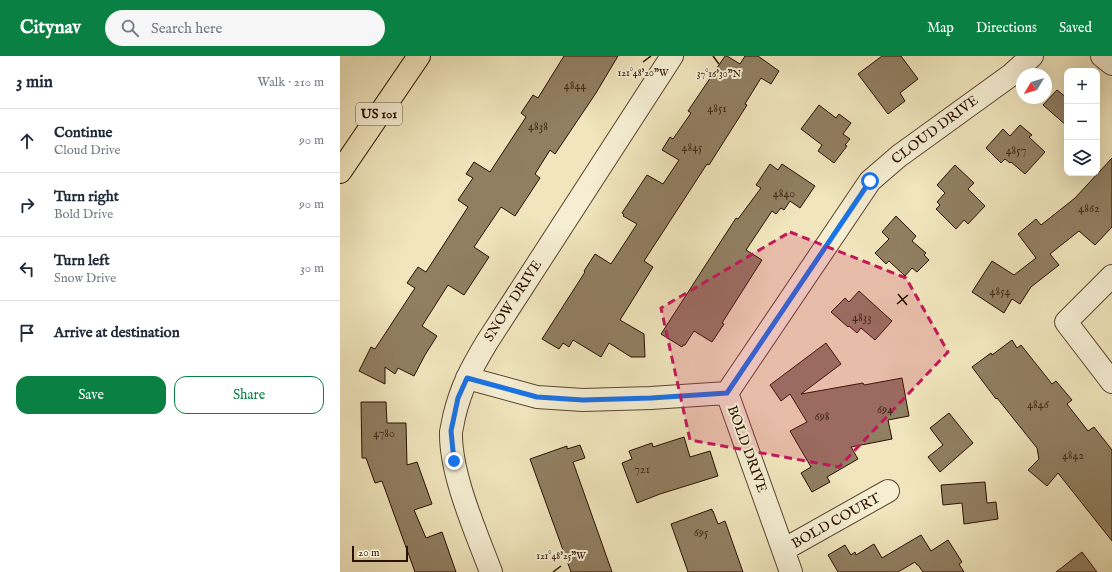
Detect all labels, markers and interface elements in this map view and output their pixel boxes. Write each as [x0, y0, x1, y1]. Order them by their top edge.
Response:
search box [105, 10, 385, 46]
text: Citynav [20, 16, 81, 40]
icon: search [119, 17, 141, 39]
text: Search here [151, 19, 222, 38]
text: Map [927, 19, 954, 37]
text: Directions [976, 19, 1037, 37]
text: Saved [1059, 19, 1092, 37]
text: 121°48'20"W [617, 67, 669, 80]
text: 37°16'30"N [697, 68, 742, 81]
north arrow [1016, 68, 1052, 104]
map controls [1064, 68, 1100, 176]
button: + [1064, 68, 1100, 104]
text: 3 min [16, 72, 53, 93]
text: Walk · 210 m [258, 74, 324, 91]
house number: 4844 [564, 78, 586, 93]
street label: CLOUD DRIVE [888, 91, 982, 169]
house number: 4851 [707, 101, 727, 116]
road number: US 101 [356, 103, 402, 125]
button: − [1064, 104, 1100, 140]
house number: 4838 [528, 119, 548, 134]
text: Continue [54, 123, 112, 142]
icon: ahead [16, 130, 38, 152]
text: 90 m [299, 132, 324, 149]
house number: 4845 [682, 140, 703, 155]
button: layers [1064, 140, 1100, 176]
text: Cloud Drive [54, 142, 121, 159]
house number: 4857 [1006, 143, 1026, 158]
route start [861, 172, 879, 190]
house number: 4840 [773, 186, 795, 201]
text: Turn right [54, 187, 119, 206]
icon: right [16, 194, 38, 216]
text: 90 m [299, 196, 324, 213]
house number: 4862 [1078, 201, 1100, 216]
text: Bold Drive [54, 206, 113, 223]
text: Turn left [54, 251, 110, 270]
street label: SNOW DRIVE [480, 257, 546, 345]
icon: left [16, 258, 38, 280]
text: 30 m [300, 260, 324, 277]
text: Snow Drive [54, 270, 116, 287]
house number: 4854 [990, 284, 1011, 299]
house number: 4833 [852, 310, 872, 325]
icon: arrive [16, 322, 38, 344]
text: Arrive at destination [54, 323, 180, 342]
button: Save [16, 376, 166, 414]
button: Share [174, 376, 324, 414]
house number: 4846 [1027, 397, 1050, 412]
house number: 694 [877, 402, 893, 417]
street label: BOLD DRIVE [723, 403, 771, 495]
house number: 698 [814, 409, 830, 424]
house number: 4780 [373, 426, 395, 441]
house number: 4842 [1062, 448, 1084, 463]
route end [445, 452, 463, 470]
house number: 721 [634, 462, 650, 477]
street label: BOLD COURT [788, 489, 884, 553]
house number: 695 [694, 525, 709, 540]
scale bar [352, 544, 408, 563]
text: 20 m [358, 546, 379, 560]
text: 121°48'25"W [536, 550, 586, 563]

